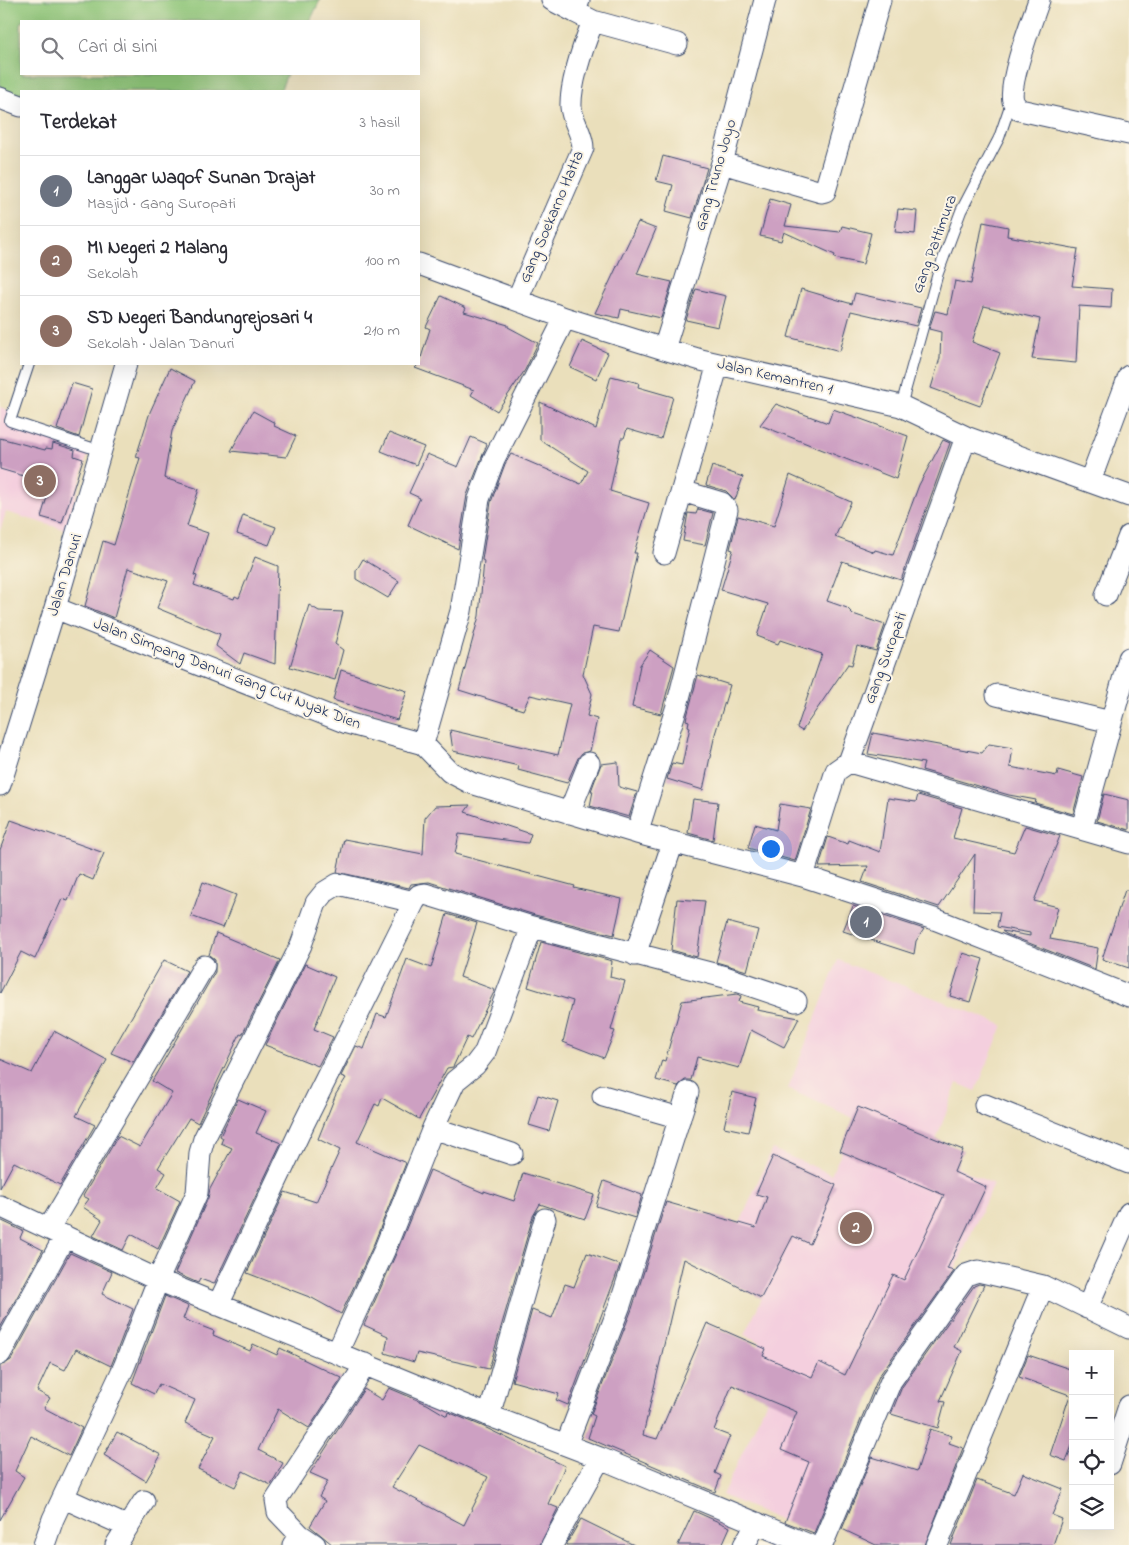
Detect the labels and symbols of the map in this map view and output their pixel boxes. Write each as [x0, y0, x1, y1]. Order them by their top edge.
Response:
street label: Gang Truno Joyo [689, 116, 743, 234]
street label: Gang Soekarno Hatta [513, 147, 591, 287]
street label: Gang Pattimura [906, 191, 964, 297]
street label: Jalan Kemantren 1 [715, 352, 835, 402]
pin: 3 [24, 462, 56, 500]
street label: Jalan Danuri [41, 531, 89, 619]
street label: Gang Suropati [858, 609, 914, 707]
street label: Jalan Simpang Danuri Gang Cut Nyak Dien [90, 612, 364, 736]
your location [758, 836, 784, 862]
pin: 1 [850, 903, 882, 941]
pin: 2 [840, 1209, 872, 1247]

